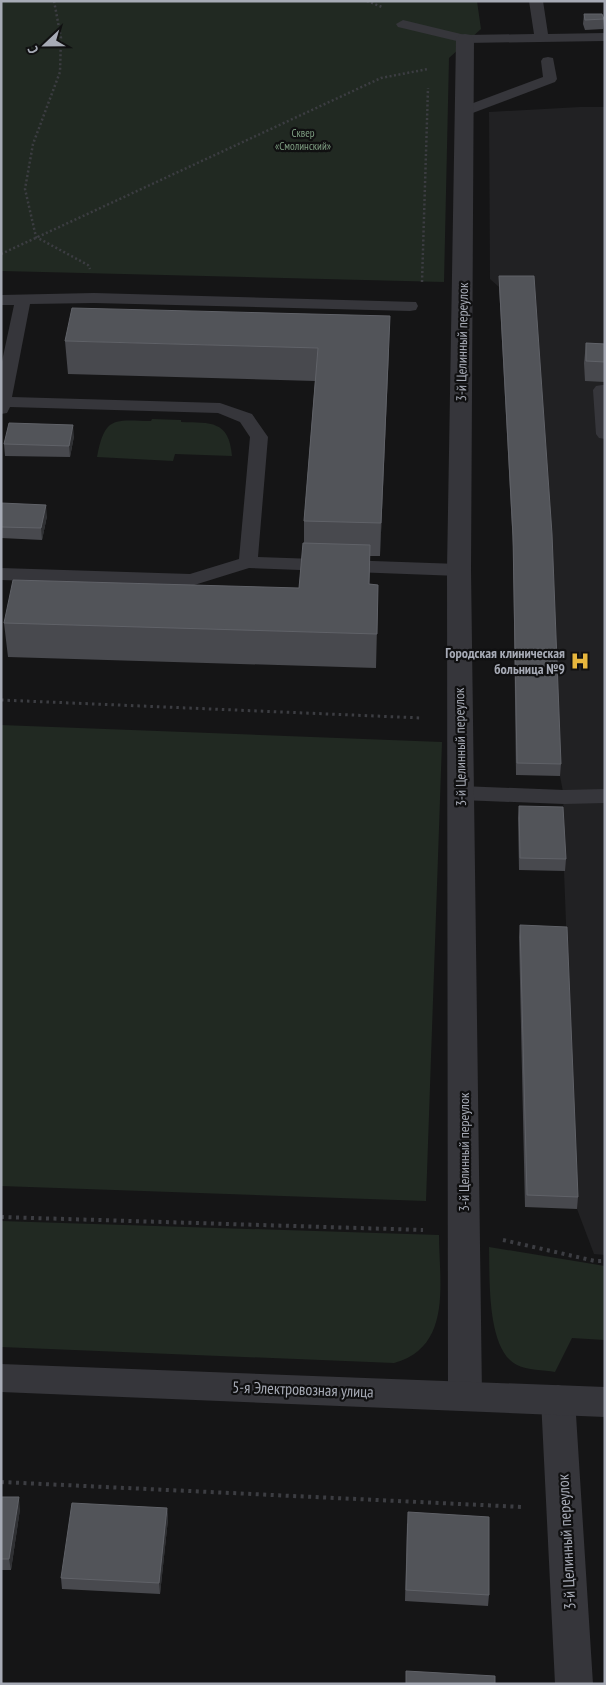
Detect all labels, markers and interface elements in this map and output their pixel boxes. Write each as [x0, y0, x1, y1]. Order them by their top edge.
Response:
north arrow [20, 20, 70, 70]
text: С [23, 43, 42, 56]
park label: Сквер «Смолинский» [275, 126, 331, 153]
street label: 3-й Целинный переулок [452, 282, 472, 402]
place label: Городская клиническая больница №9 [445, 644, 565, 678]
hospital icon: Городская клиническая больница №9 [569, 650, 591, 672]
street label: 3-й Целинный переулок [450, 687, 470, 807]
street label: 3-й Целинный переулок [455, 1092, 473, 1211]
street label: 5-я Электровозная улица [232, 1377, 374, 1401]
street label: 3-й Целинный переулок [552, 1473, 580, 1610]

